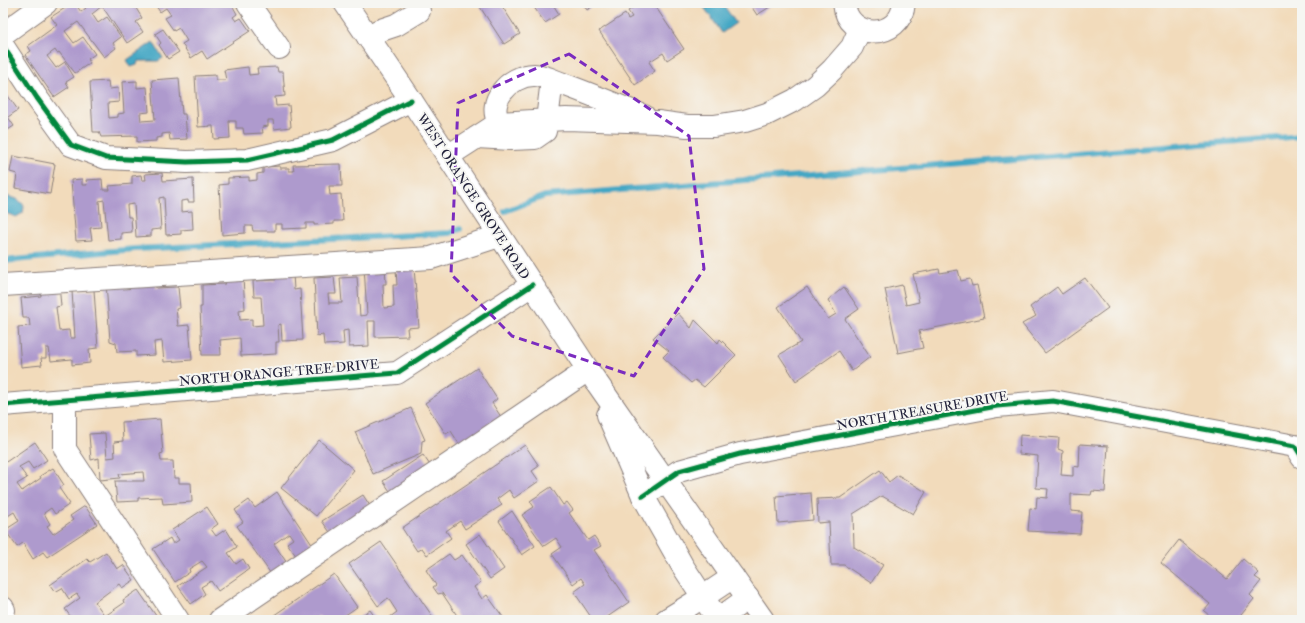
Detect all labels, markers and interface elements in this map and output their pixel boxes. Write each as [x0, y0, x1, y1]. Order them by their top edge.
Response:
street label: WEST ORANGE GROVE ROAD [413, 110, 533, 282]
street label: NORTH ORANGE TREE DRIVE [179, 356, 380, 390]
street label: NORTH TREASURE DRIVE [835, 388, 1009, 434]

